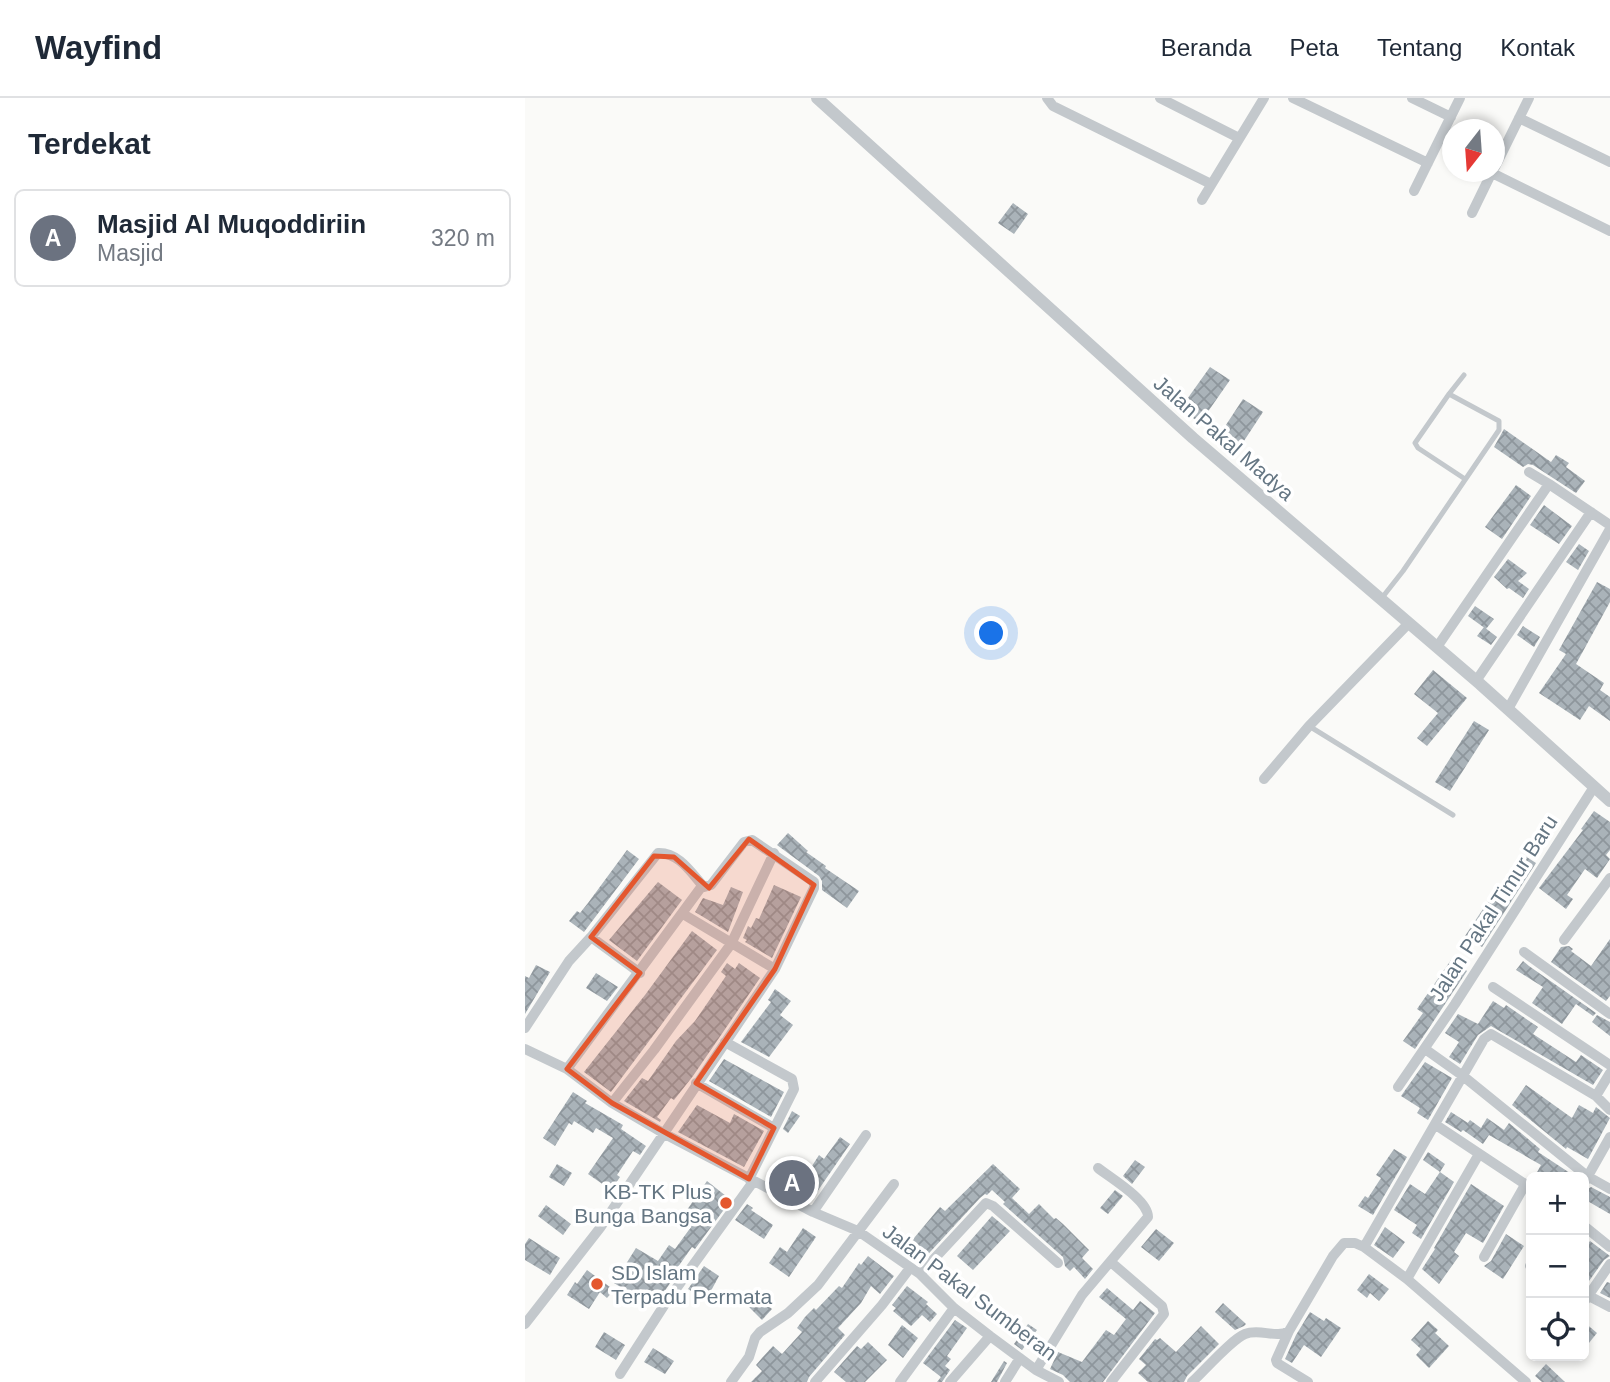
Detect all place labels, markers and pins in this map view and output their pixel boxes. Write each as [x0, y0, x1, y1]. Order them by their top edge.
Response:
pin: A [769, 1157, 815, 1209]
place label: KB-TK Plus Bunga Bangsa [574, 1180, 712, 1227]
marker: KB-TK Plus Bunga Bangsa [718, 1195, 734, 1211]
place label: SD Islam Terpadu Permata [611, 1261, 772, 1308]
marker: SD Islam Terpadu Permata [589, 1276, 605, 1292]

